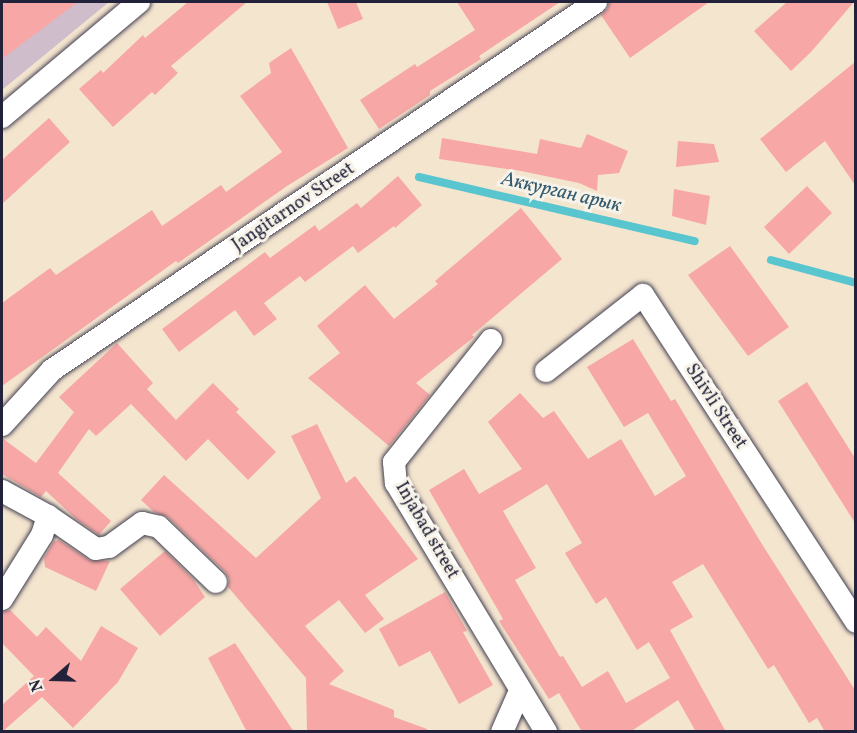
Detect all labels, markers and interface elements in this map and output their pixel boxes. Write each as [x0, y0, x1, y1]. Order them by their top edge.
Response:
street label: Jangitarnov Street [228, 159, 360, 257]
water label: Аккурган арык [499, 168, 623, 218]
street label: Shivli Street [679, 360, 751, 454]
street label: Injаbаd street [389, 479, 463, 583]
north arrow [24, 649, 84, 709]
text: N [25, 676, 49, 694]

